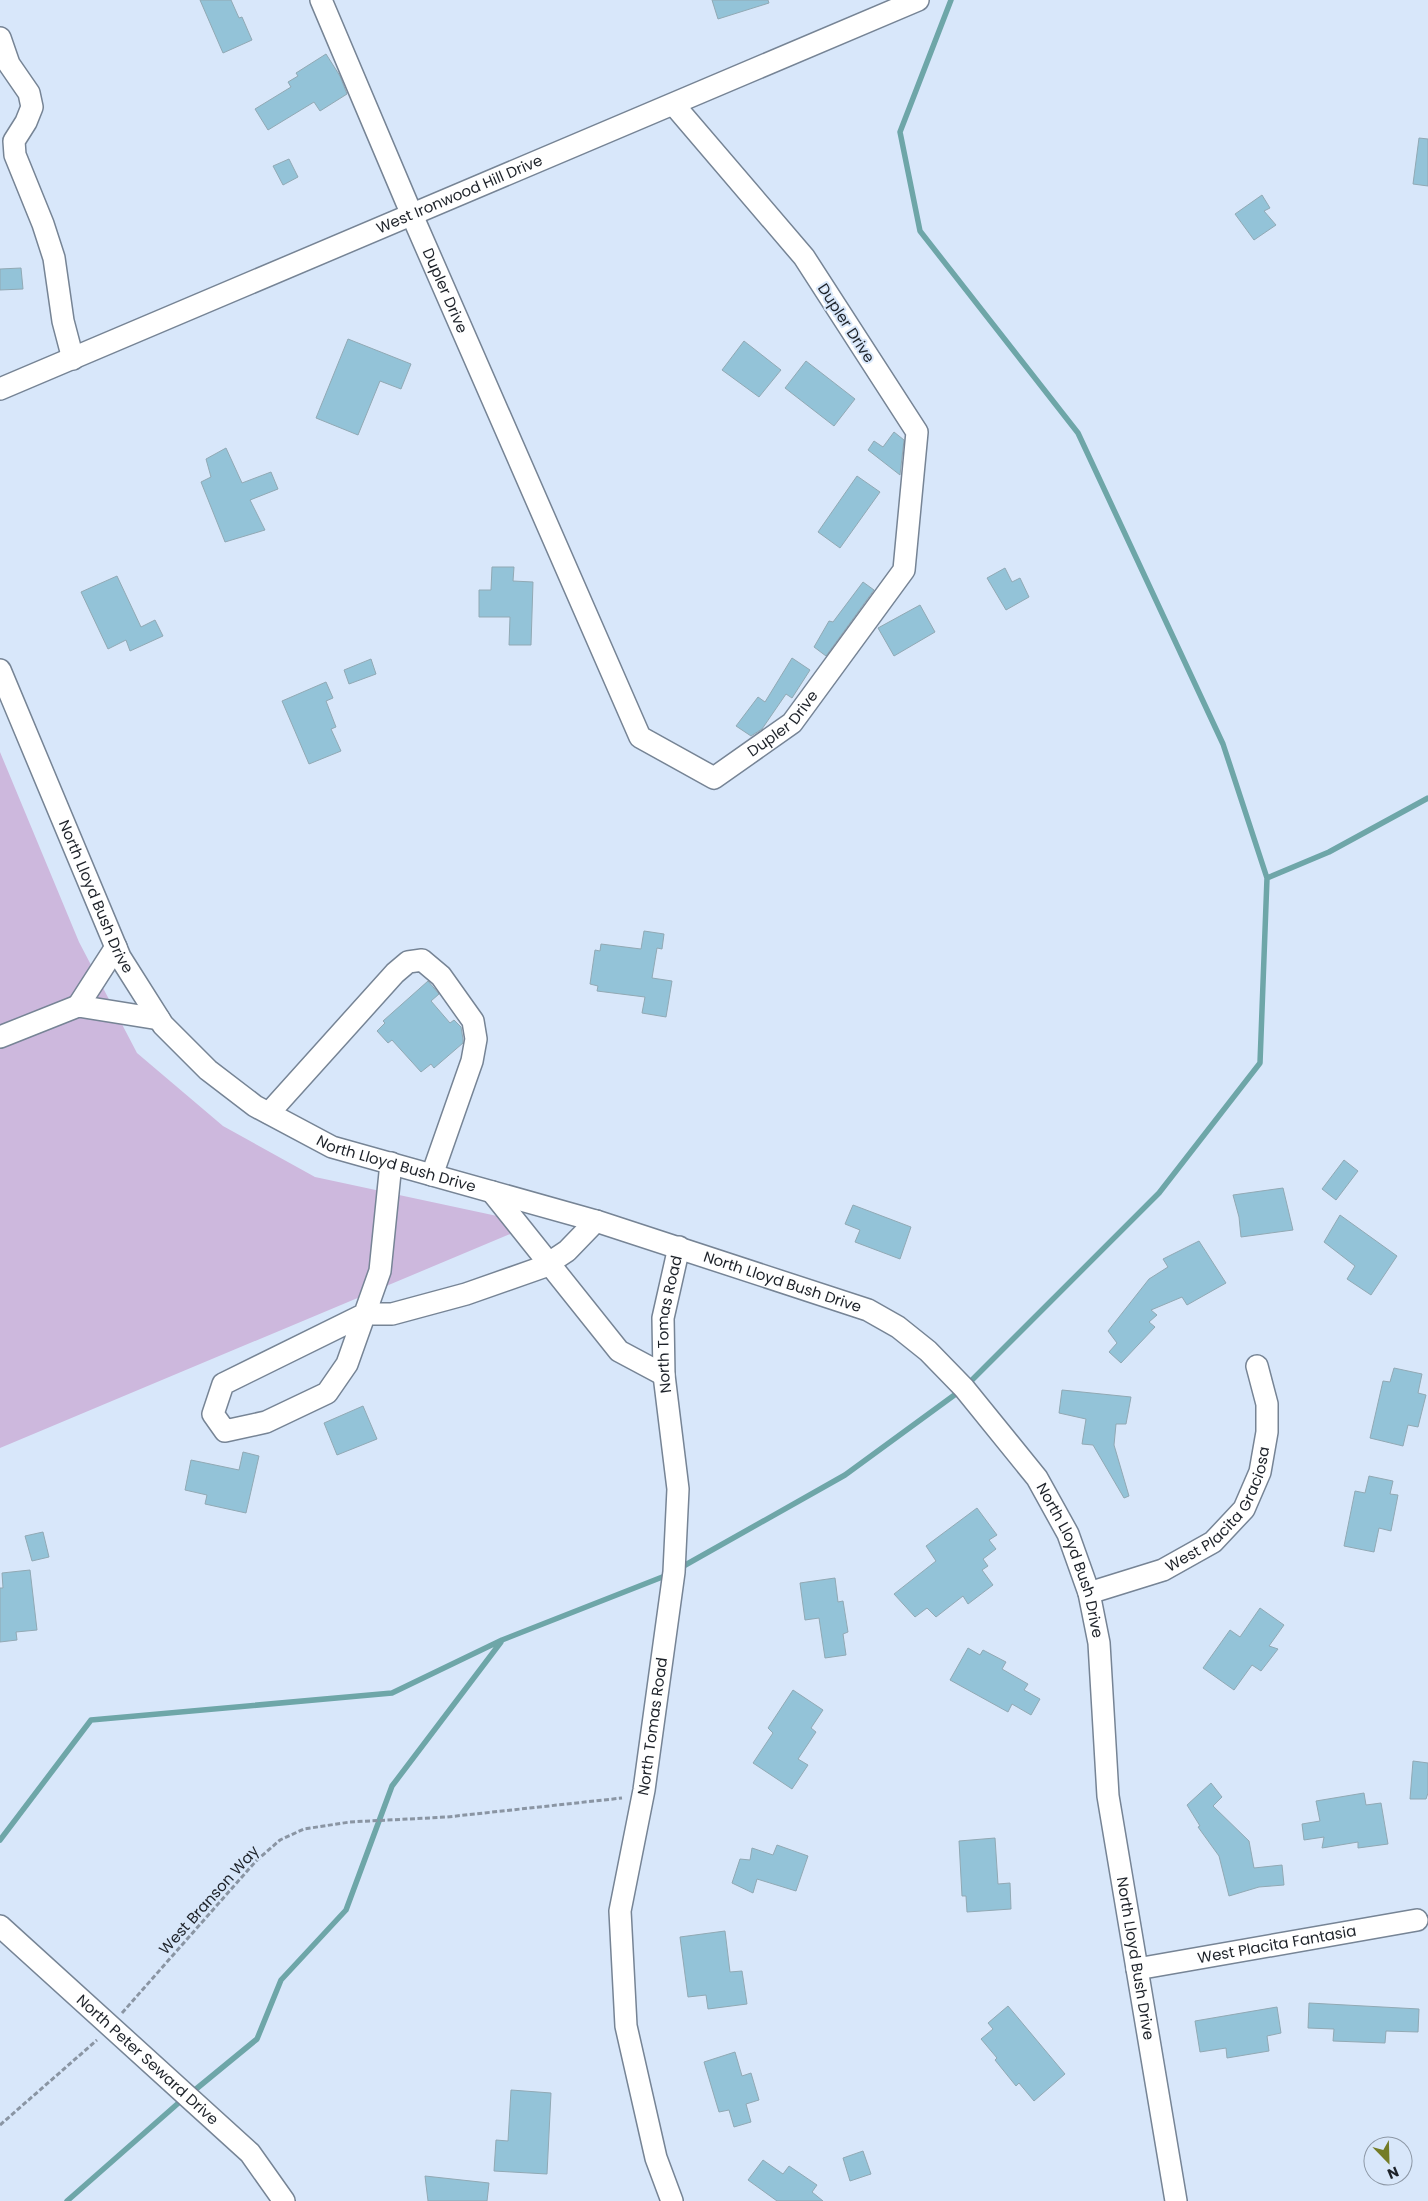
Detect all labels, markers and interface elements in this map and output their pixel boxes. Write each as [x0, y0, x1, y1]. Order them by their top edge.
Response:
street label: West Ironwood Hill Drive [373, 149, 546, 238]
street label: Dupler Drive [418, 245, 473, 336]
street label: Dupler Drive [813, 279, 880, 366]
street label: Dupler Drive [743, 686, 823, 761]
street label: North Lloyd Bush Drive [54, 817, 139, 977]
street label: North Lloyd Bush Drive [313, 1130, 478, 1197]
street label: North Lloyd Bush Drive [701, 1246, 864, 1317]
street label: North Tomas Road [652, 1253, 687, 1395]
street label: West Placita Graciosa [1162, 1445, 1274, 1577]
street label: North Lloyd Bush Drive [1032, 1479, 1109, 1640]
street label: North Tomas Road [632, 1656, 672, 1797]
street label: West Branson Way [154, 1840, 264, 1959]
street label: North Lloyd Bush Drive [1112, 1875, 1160, 2042]
street label: West Placita Fantasia [1196, 1920, 1358, 1968]
street label: North Peter Seward Drive [72, 1989, 223, 2129]
north arrow [1363, 2136, 1413, 2186]
text: N [1384, 2162, 1402, 2184]

